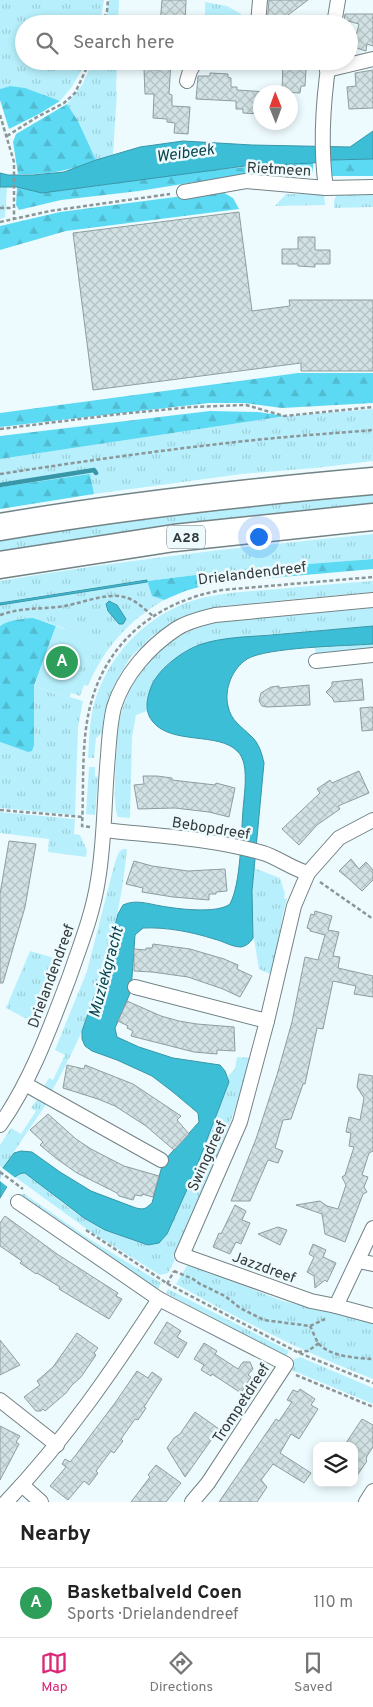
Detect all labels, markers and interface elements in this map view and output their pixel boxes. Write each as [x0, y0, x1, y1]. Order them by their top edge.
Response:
search box [15, 15, 358, 70]
icon: search [33, 29, 61, 57]
text: Search here [73, 31, 175, 55]
north arrow [253, 85, 298, 130]
water label: Weibeek [155, 140, 216, 168]
street label: Rietmeen [246, 159, 312, 182]
your location [246, 524, 272, 550]
road number: A28 [167, 526, 205, 548]
street label: Drielandendreef [197, 558, 307, 591]
pin: A [46, 643, 78, 681]
street label: Bebopdreef [170, 814, 251, 845]
street label: Drielandendreef [25, 922, 80, 1031]
water label: Muziekgracht [85, 924, 129, 1020]
street label: Swingdreef [184, 1118, 232, 1195]
street label: Jazzdreef [229, 1248, 298, 1289]
street label: Trompetdreef [209, 1360, 275, 1447]
map controls [313, 1442, 358, 1487]
button: layers [313, 1442, 358, 1487]
text: Nearby [20, 1521, 91, 1548]
text: Basketbalveld Coen [67, 1581, 242, 1605]
text: A [30, 1593, 42, 1613]
text: 110 m [313, 1593, 353, 1613]
text: Sports · Drielandendreef [67, 1605, 238, 1625]
tab: Map [40, 1649, 68, 1696]
tab: Directions [149, 1649, 213, 1696]
tab: Saved [294, 1649, 333, 1696]

